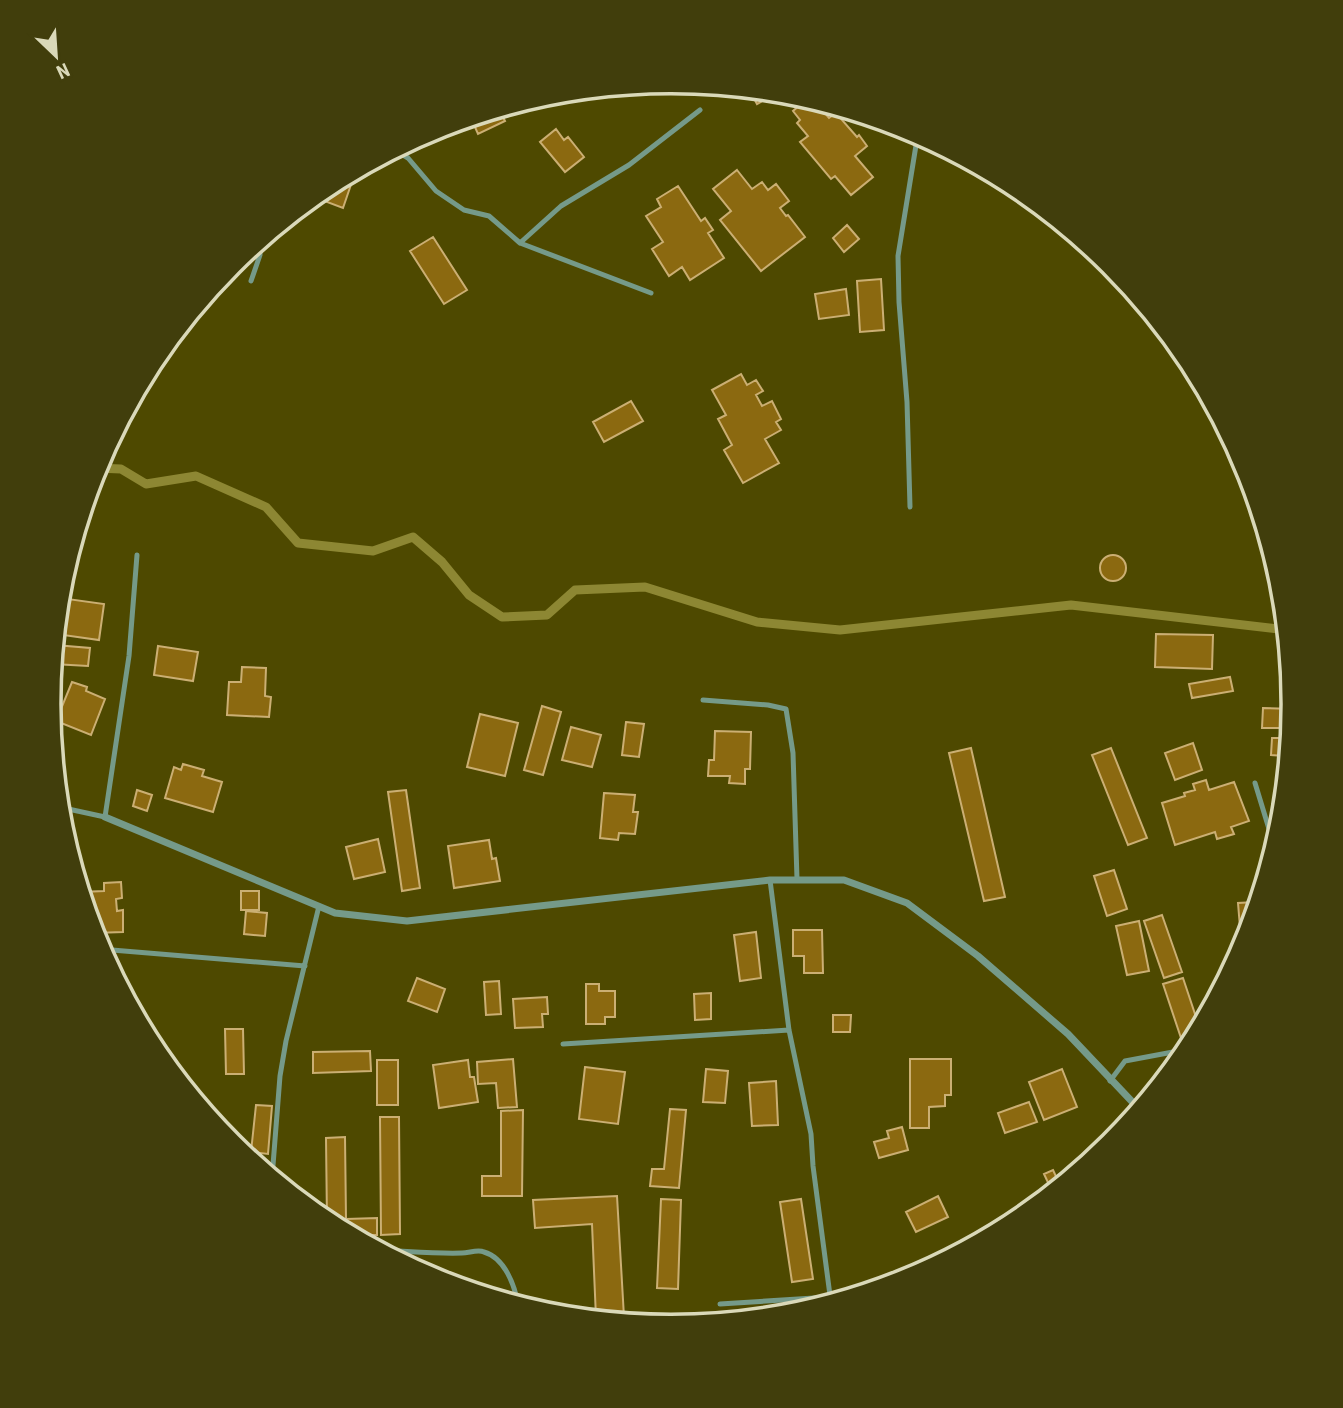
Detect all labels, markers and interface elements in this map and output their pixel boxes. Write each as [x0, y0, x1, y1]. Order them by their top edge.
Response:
north arrow [21, 21, 91, 91]
text: N [53, 58, 73, 84]

